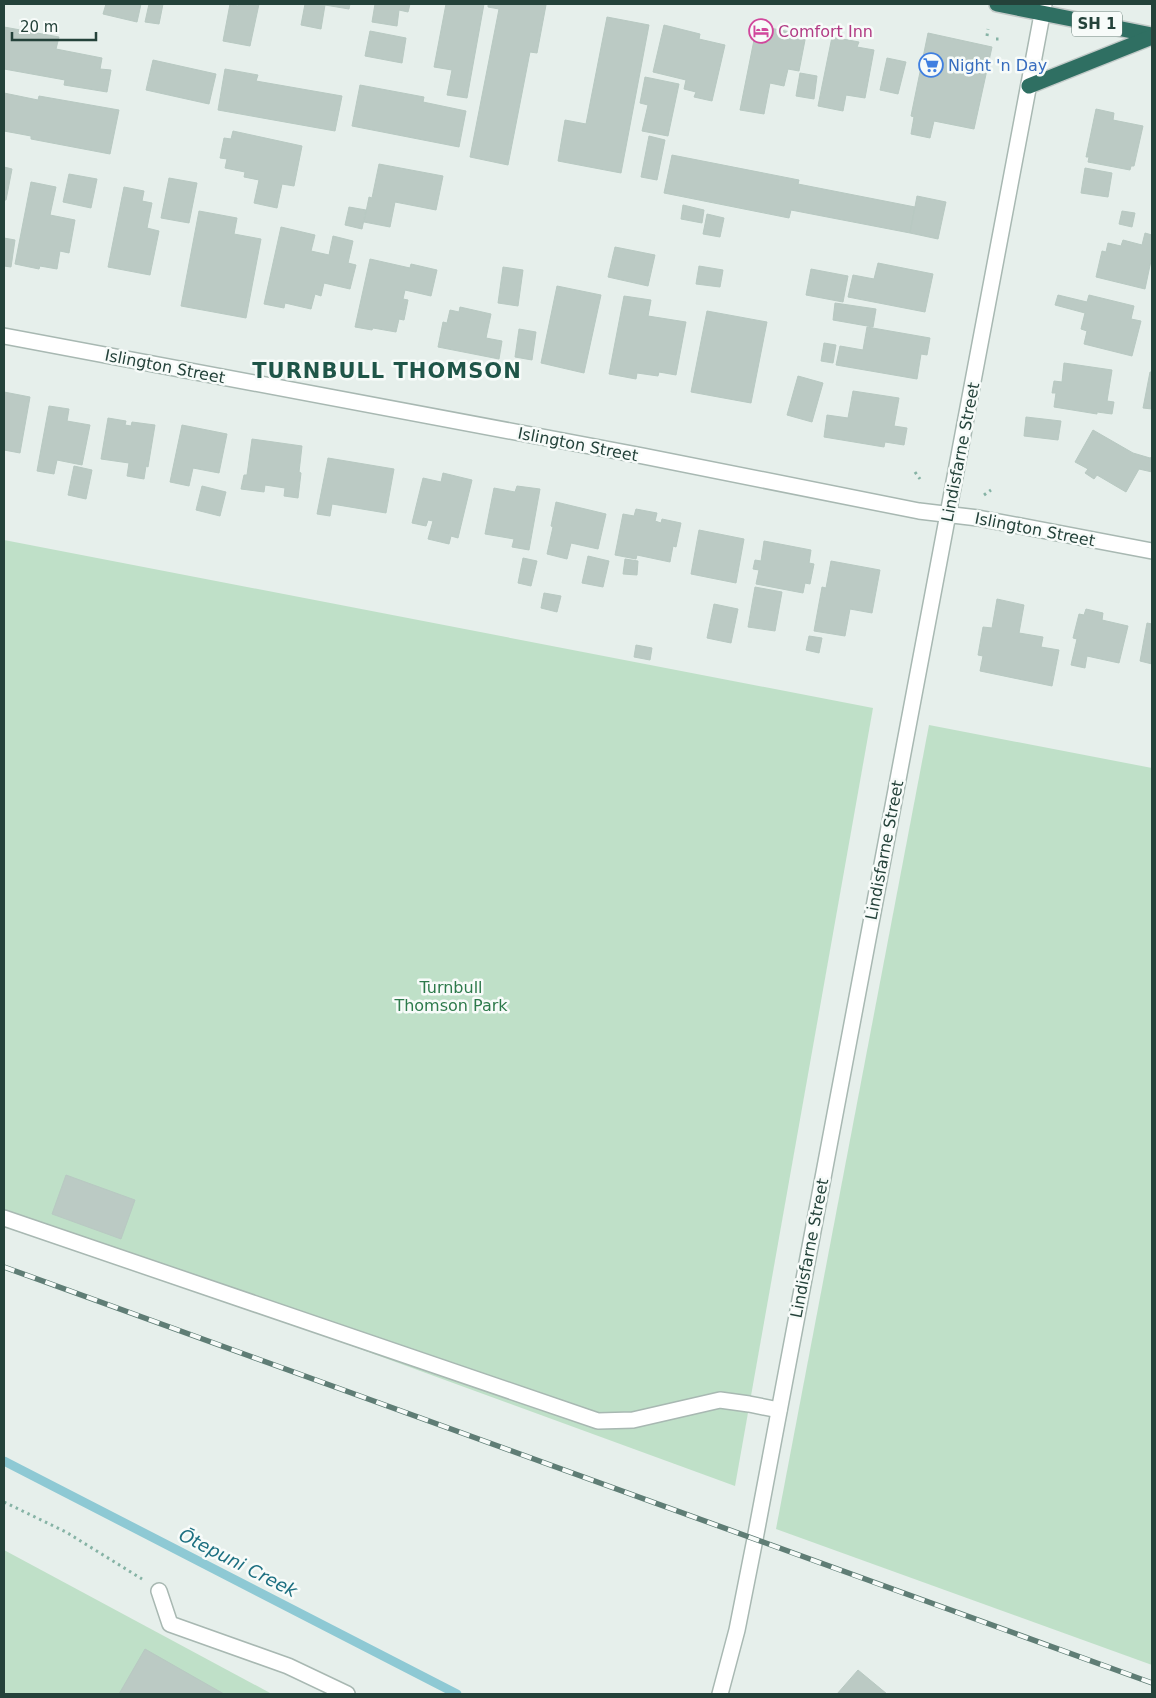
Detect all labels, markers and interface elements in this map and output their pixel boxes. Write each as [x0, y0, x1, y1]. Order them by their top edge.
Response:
scale bar [12, 10, 96, 42]
road number: SH 1 [1072, 12, 1122, 36]
text: 20 m [20, 18, 58, 36]
hotel icon: Comfort Inn [748, 18, 774, 44]
place label: Comfort Inn [778, 22, 873, 41]
supermarket icon: Night 'n Day [918, 52, 944, 78]
place label: Night 'n Day [948, 56, 1047, 75]
street label: Islington Street [103, 346, 227, 387]
district label: TURNBULL THOMSON [252, 359, 522, 383]
street label: Lindisfarne Street [938, 381, 983, 524]
street label: Islington Street [516, 424, 640, 465]
street label: Islington Street [973, 509, 1097, 550]
street label: Lindisfarne Street [862, 779, 907, 922]
park label: Turnbull Thomson Park [393, 978, 508, 1015]
street label: Lindisfarne Street [787, 1177, 832, 1320]
water label: Ōtepuni Creek [176, 1524, 302, 1602]

